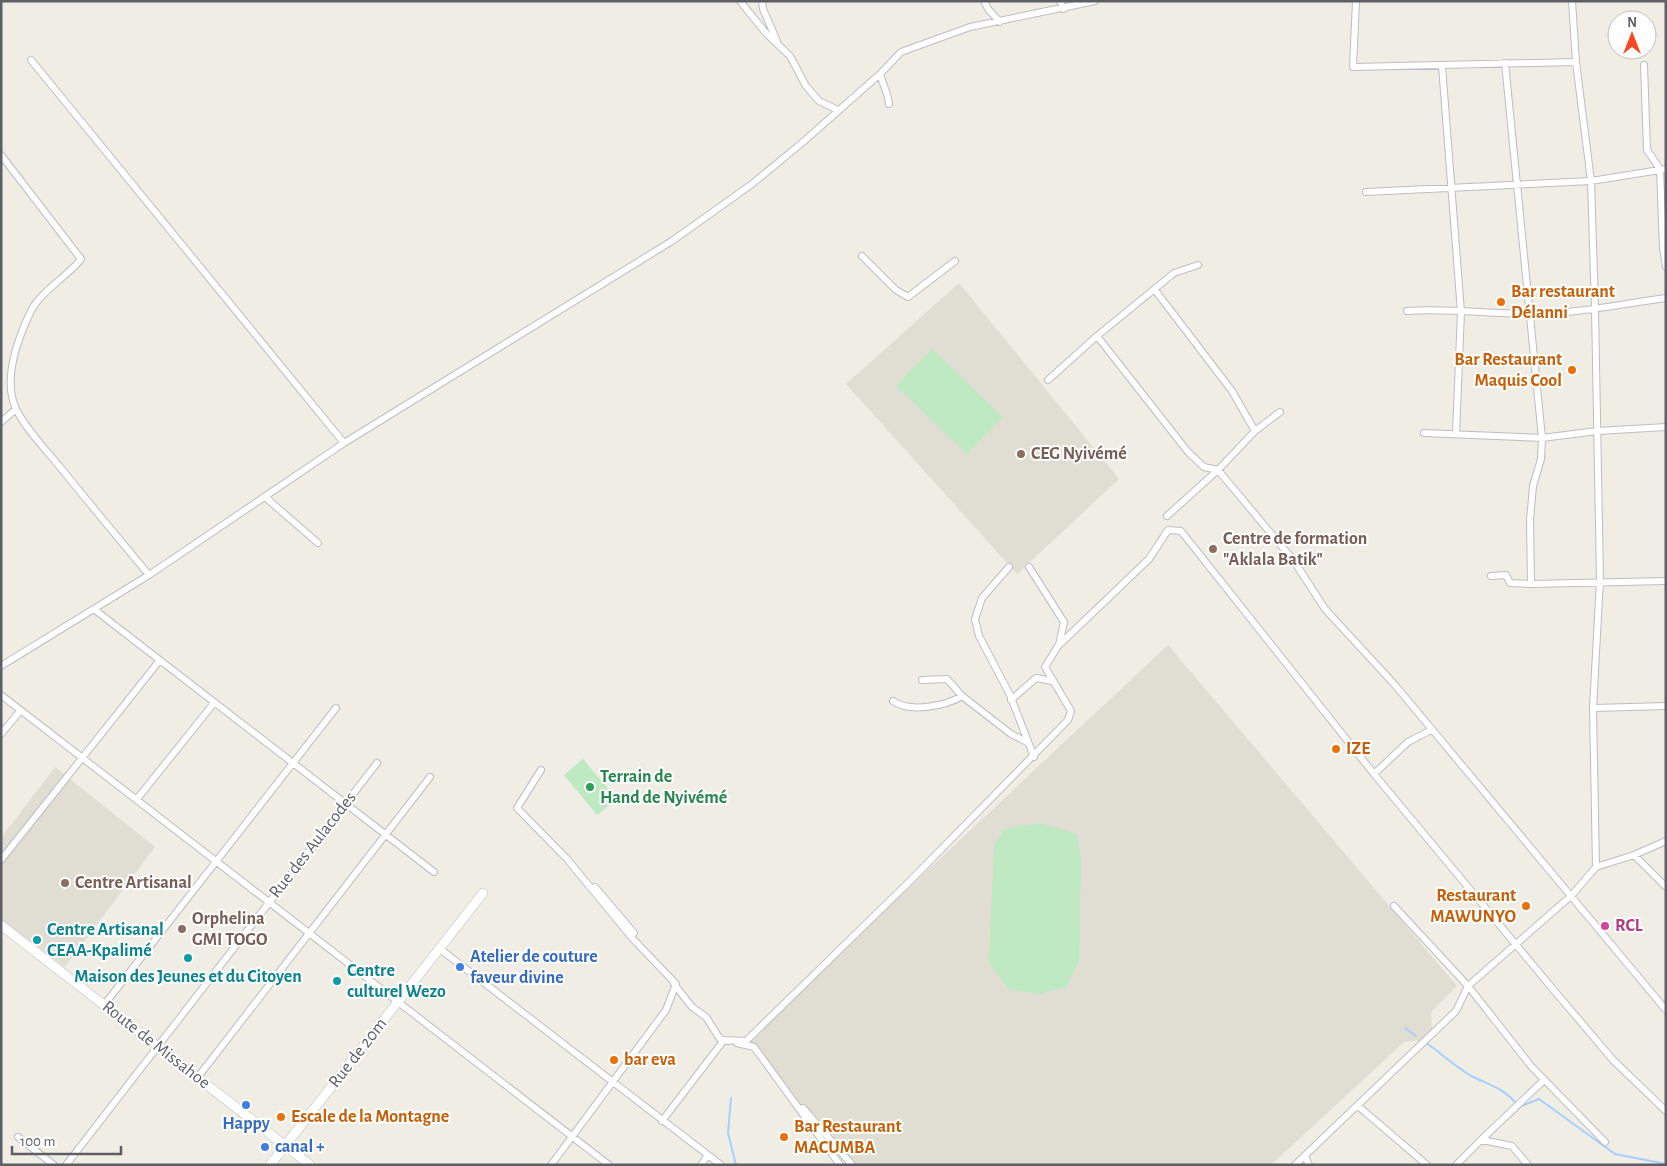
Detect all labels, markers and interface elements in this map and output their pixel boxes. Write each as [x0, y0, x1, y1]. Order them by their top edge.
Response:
north arrow [1607, 10, 1657, 60]
text: N [1627, 16, 1637, 30]
place label: Bar restaurant Délanni [1511, 283, 1615, 322]
marker: Bar restaurant Délanni [1495, 296, 1507, 308]
place label: Bar Restaurant Maquis Cool [1454, 351, 1562, 390]
marker: Bar Restaurant Maquis Cool [1566, 364, 1578, 376]
place label: CEG Nyivémé [1031, 445, 1127, 463]
marker: CEG Nyivémé [1015, 448, 1027, 460]
place label: Centre de formation "Aklala Batik" [1223, 530, 1367, 569]
marker: Centre de formation "Aklala Batik" [1207, 543, 1219, 555]
place label: IZE [1346, 740, 1370, 758]
marker: IZE [1330, 743, 1342, 755]
place label: Terrain de Hand de Nyivémé [600, 768, 727, 807]
marker: Terrain de Hand de Nyivémé [584, 781, 596, 793]
street label: Rue des Aulacodes [266, 788, 360, 902]
place label: Centre Artisanal [75, 874, 192, 892]
marker: Centre Artisanal [59, 877, 71, 889]
place label: Restaurant MAWUNYO [1430, 887, 1516, 926]
marker: Restaurant MAWUNYO [1520, 900, 1532, 912]
place label: Orphelina GMI TOGO [192, 910, 268, 949]
place label: RCL [1615, 917, 1643, 935]
marker: RCL [1599, 920, 1611, 932]
place label: Centre Artisanal CEAA-Kpalimé [47, 921, 164, 960]
marker: Orphelina GMI TOGO [176, 923, 188, 935]
marker: Centre Artisanal CEAA-Kpalimé [31, 934, 43, 946]
place label: Atelier de couture faveur divine [470, 948, 598, 987]
marker: Maison des Jeunes et du Citoyen [182, 952, 194, 964]
marker: Atelier de couture faveur divine [454, 961, 466, 973]
place label: Centre culturel Wezo [347, 962, 446, 1001]
place label: Maison des Jeunes et du Citoyen [74, 968, 302, 986]
marker: Centre culturel Wezo [331, 975, 343, 987]
street label: Route de Missahoe [99, 997, 213, 1093]
street label: Rue de 20m [325, 1015, 391, 1091]
place label: bar eva [624, 1051, 676, 1069]
marker: bar eva [608, 1054, 620, 1066]
marker: Happy [240, 1099, 252, 1111]
place label: Escale de la Montagne [291, 1108, 449, 1126]
marker: Escale de la Montagne [275, 1111, 287, 1123]
place label: Happy [222, 1115, 271, 1133]
place label: Bar Restaurant MACUMBA [794, 1118, 902, 1157]
scale bar [12, 1124, 121, 1156]
marker: Bar Restaurant MACUMBA [778, 1131, 790, 1143]
text: 100 m [20, 1134, 55, 1149]
place label: canal + [275, 1138, 325, 1156]
marker: canal + [259, 1141, 271, 1153]

